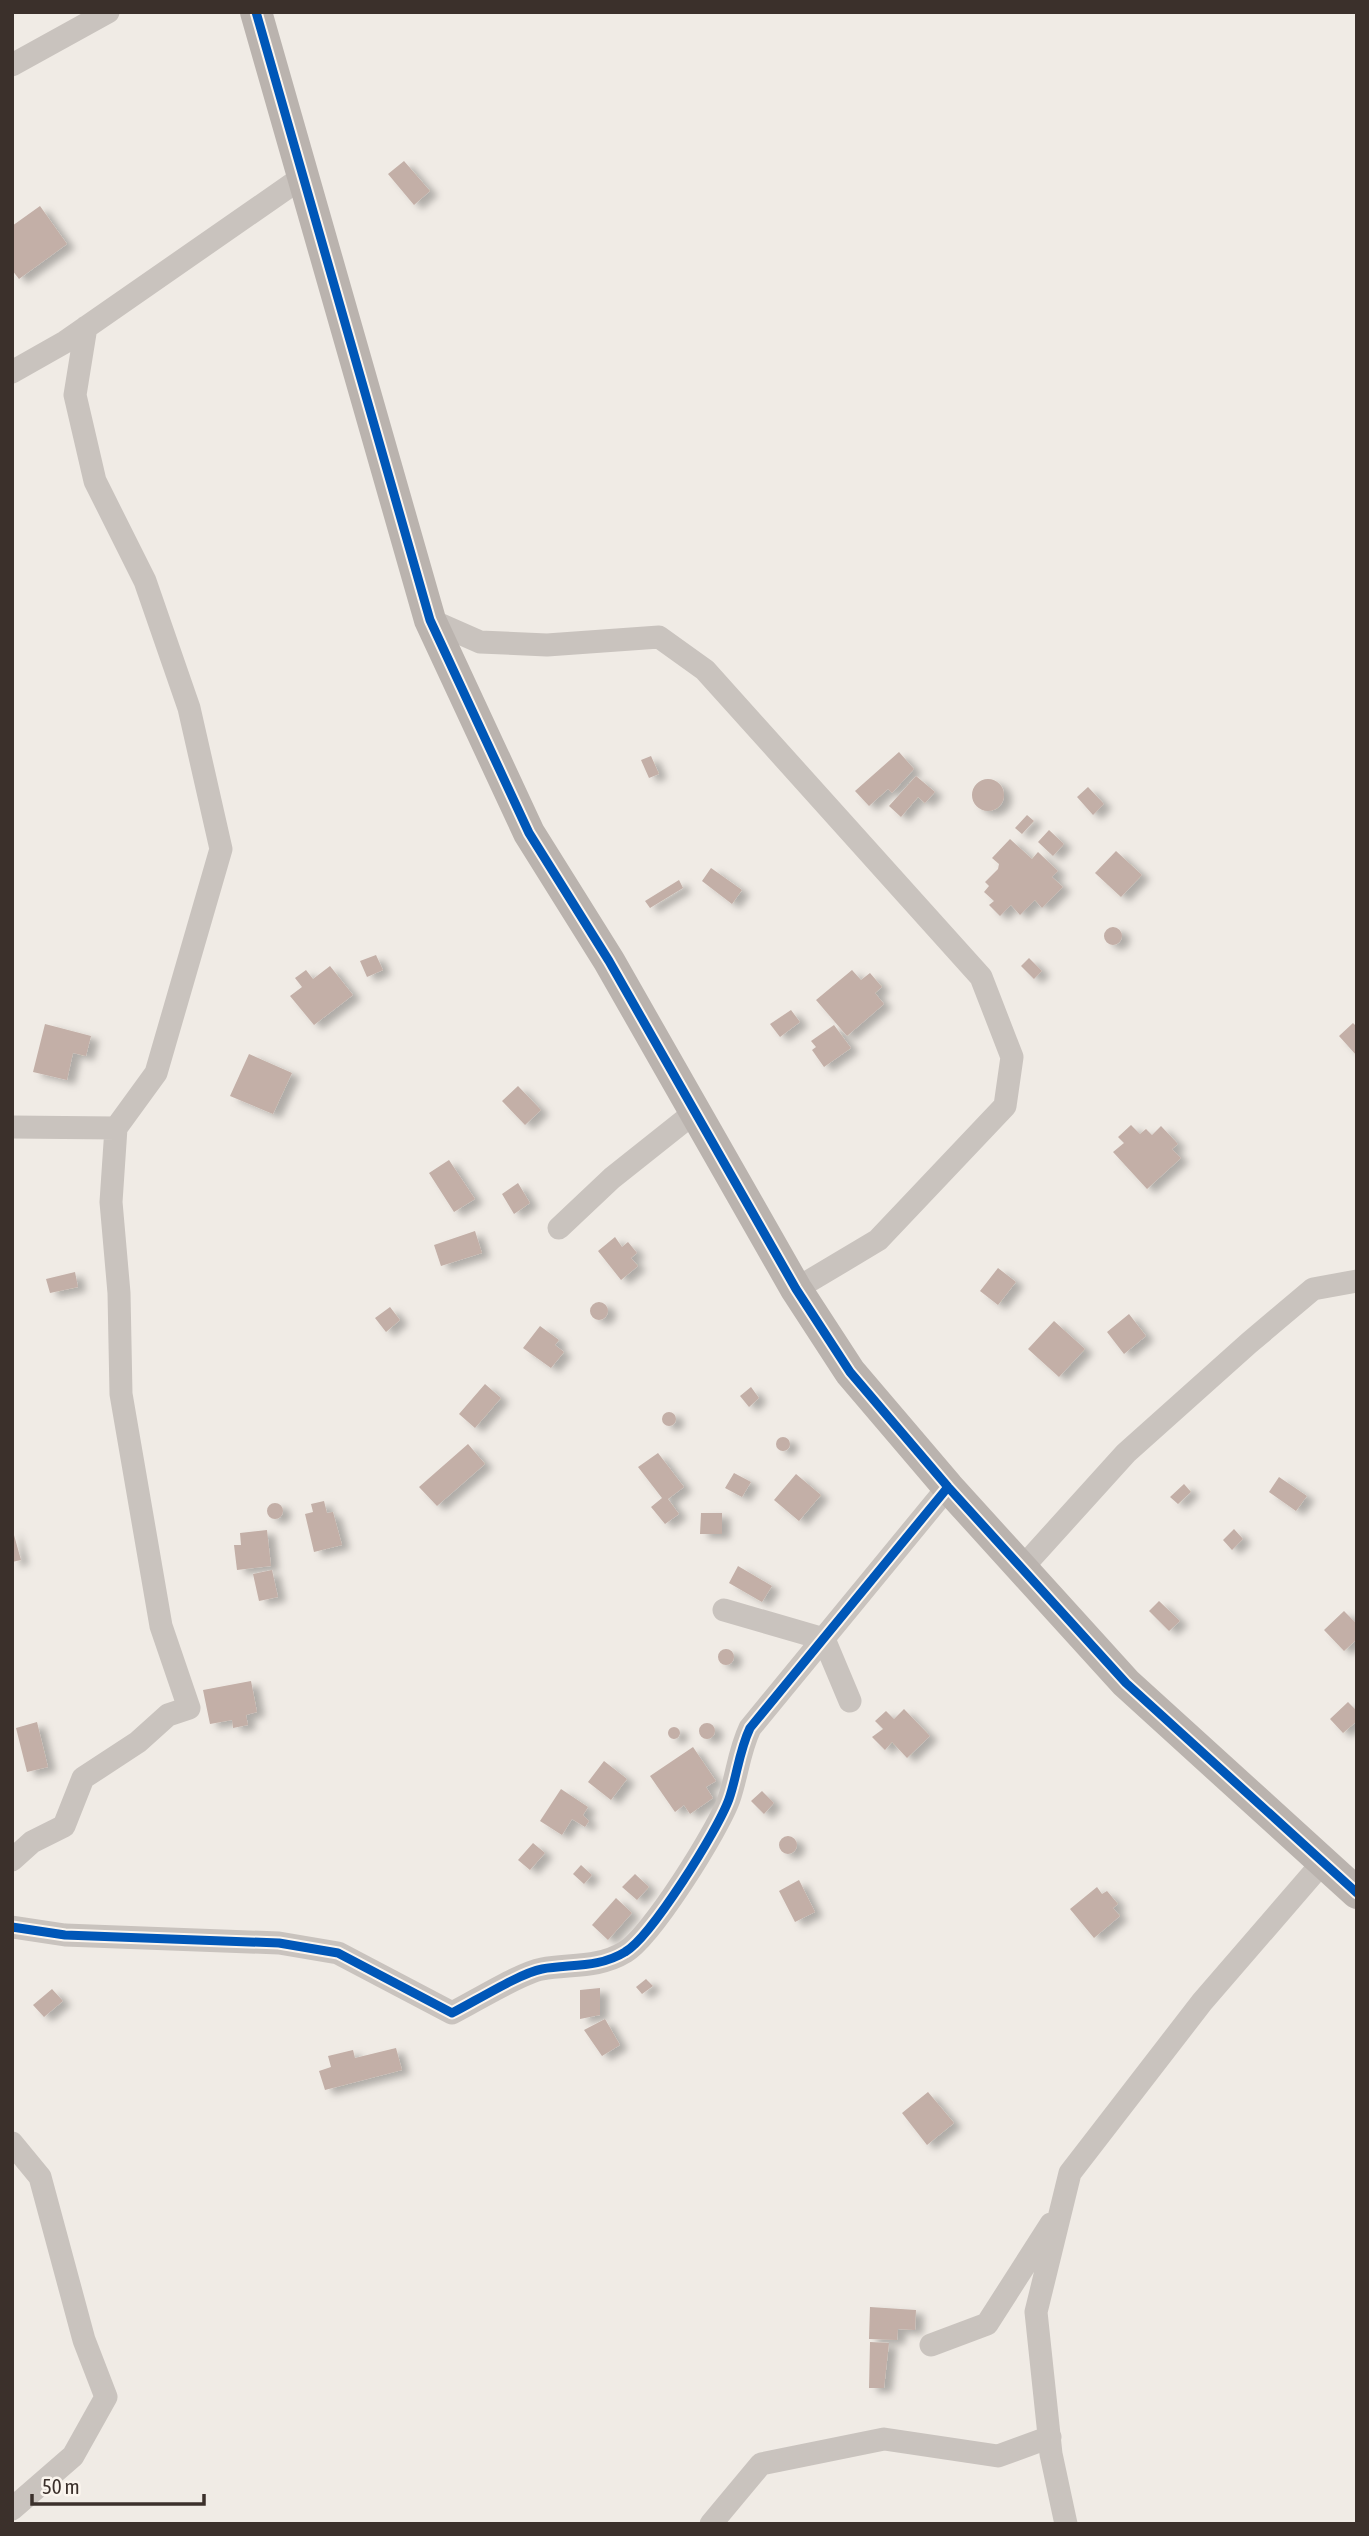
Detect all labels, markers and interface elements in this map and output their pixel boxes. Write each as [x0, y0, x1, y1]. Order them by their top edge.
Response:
scale bar [32, 2462, 203, 2506]
text: 50 m [42, 2474, 80, 2498]

